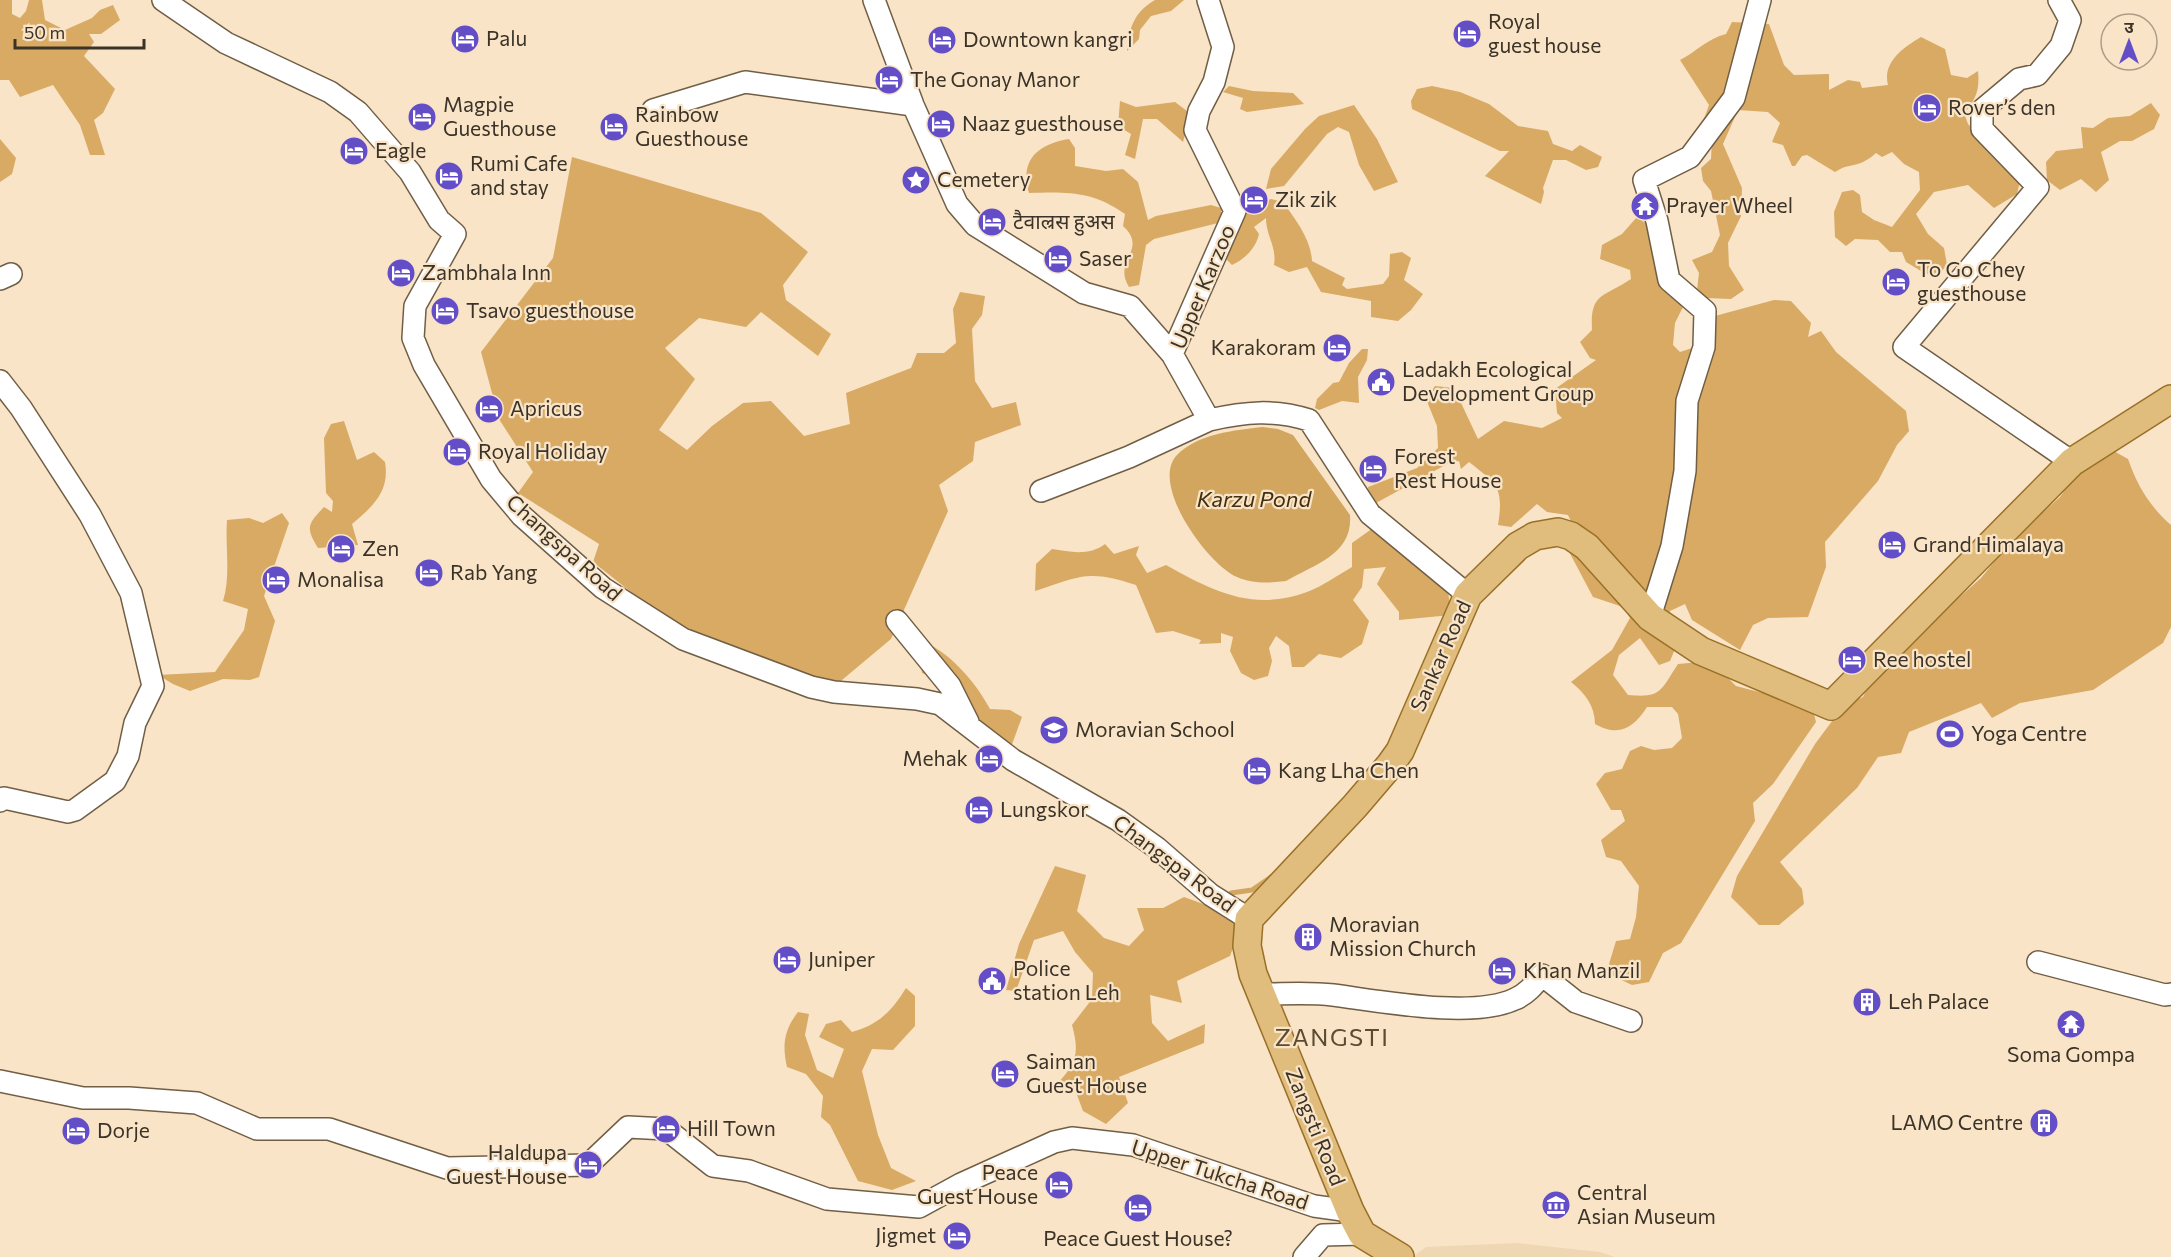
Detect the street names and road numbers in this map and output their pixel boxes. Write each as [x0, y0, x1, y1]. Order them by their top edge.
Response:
street label: Upper Karzoo [1164, 220, 1239, 352]
street label: Changspa Road [502, 488, 628, 605]
street label: Sankar Road [1404, 596, 1475, 715]
street label: Changspa Road [1109, 809, 1241, 917]
street label: Zangsti Road [1281, 1064, 1351, 1189]
street label: Upper Tukcha Road [1129, 1133, 1312, 1214]

